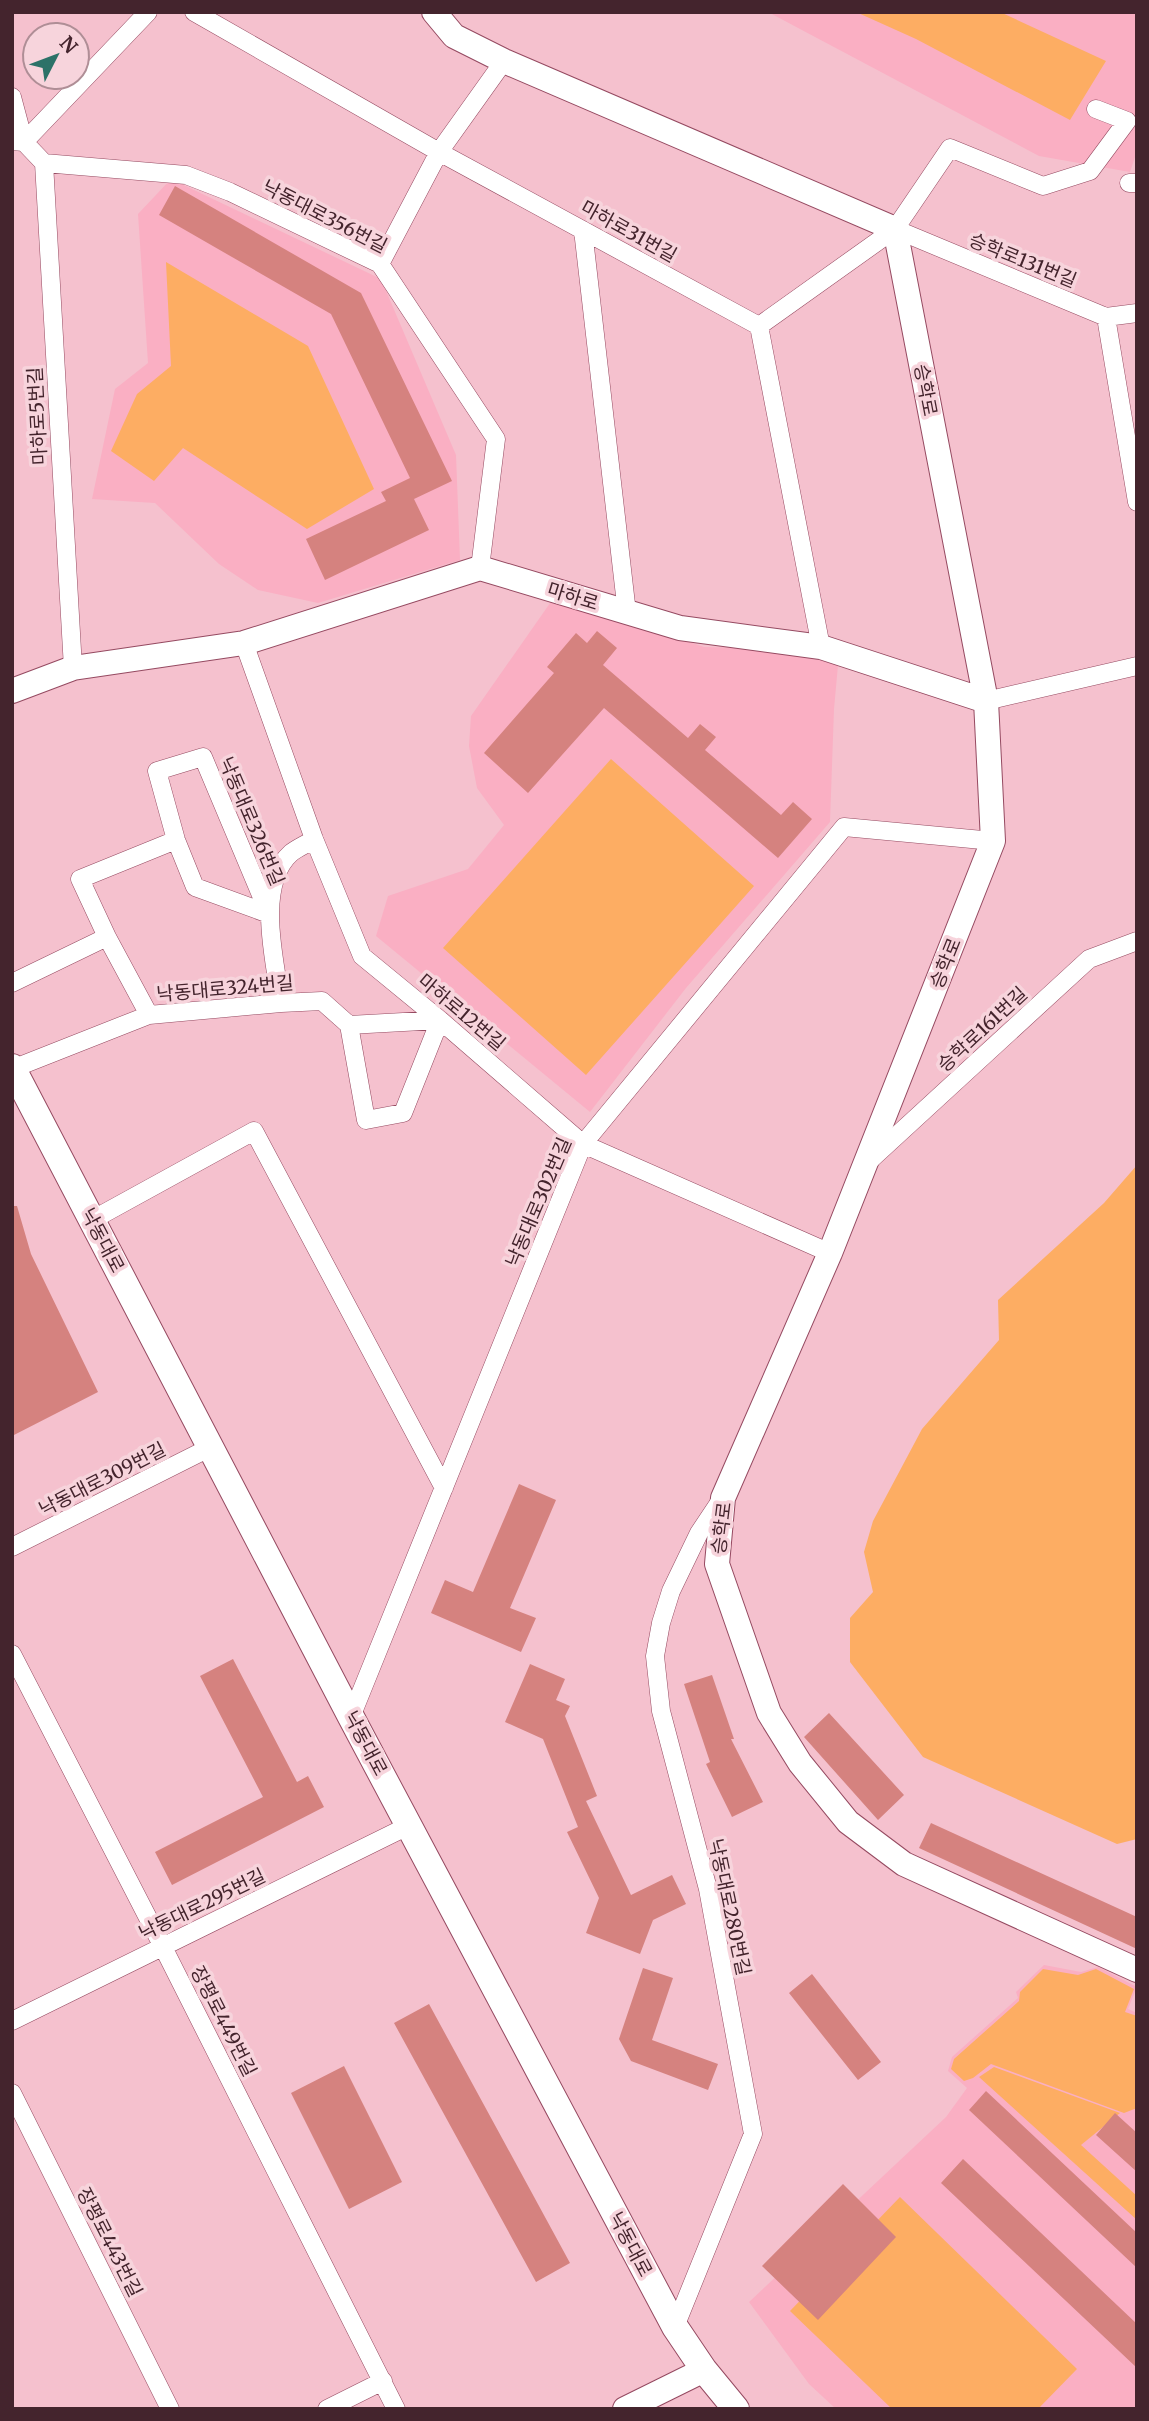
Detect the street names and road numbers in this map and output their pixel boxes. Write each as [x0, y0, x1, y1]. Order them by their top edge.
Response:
street label: 낙동대로356번길 [259, 174, 391, 258]
street label: 마하로31번길 [577, 195, 681, 267]
street label: 승학로131번길 [966, 227, 1080, 293]
street label: 승학로 [909, 362, 943, 418]
street label: 마하로5번길 [22, 366, 52, 466]
street label: 마하로 [544, 577, 602, 615]
street label: 낙동대로326번길 [214, 753, 290, 889]
street label: 승학로 [924, 934, 966, 992]
street label: 마하로12번길 [413, 968, 511, 1056]
street label: 낙동대로324번길 [155, 970, 295, 1006]
street label: 승학로161번길 [932, 981, 1032, 1077]
street label: 낙동대로302번길 [500, 1134, 576, 1270]
street label: 낙동대로 [76, 1203, 130, 1277]
street label: 낙동대로309번길 [35, 1437, 169, 1521]
street label: 승학로 [706, 1501, 736, 1555]
street label: 낙동대로 [339, 1706, 393, 1780]
street label: 낙동대로280번길 [704, 1836, 756, 1978]
street label: 낙동대로295번길 [135, 1863, 269, 1945]
street label: 장평로449번길 [186, 1962, 262, 2080]
street label: 장평로443번길 [72, 2183, 148, 2301]
street label: 낙동대로 [604, 2207, 658, 2281]

